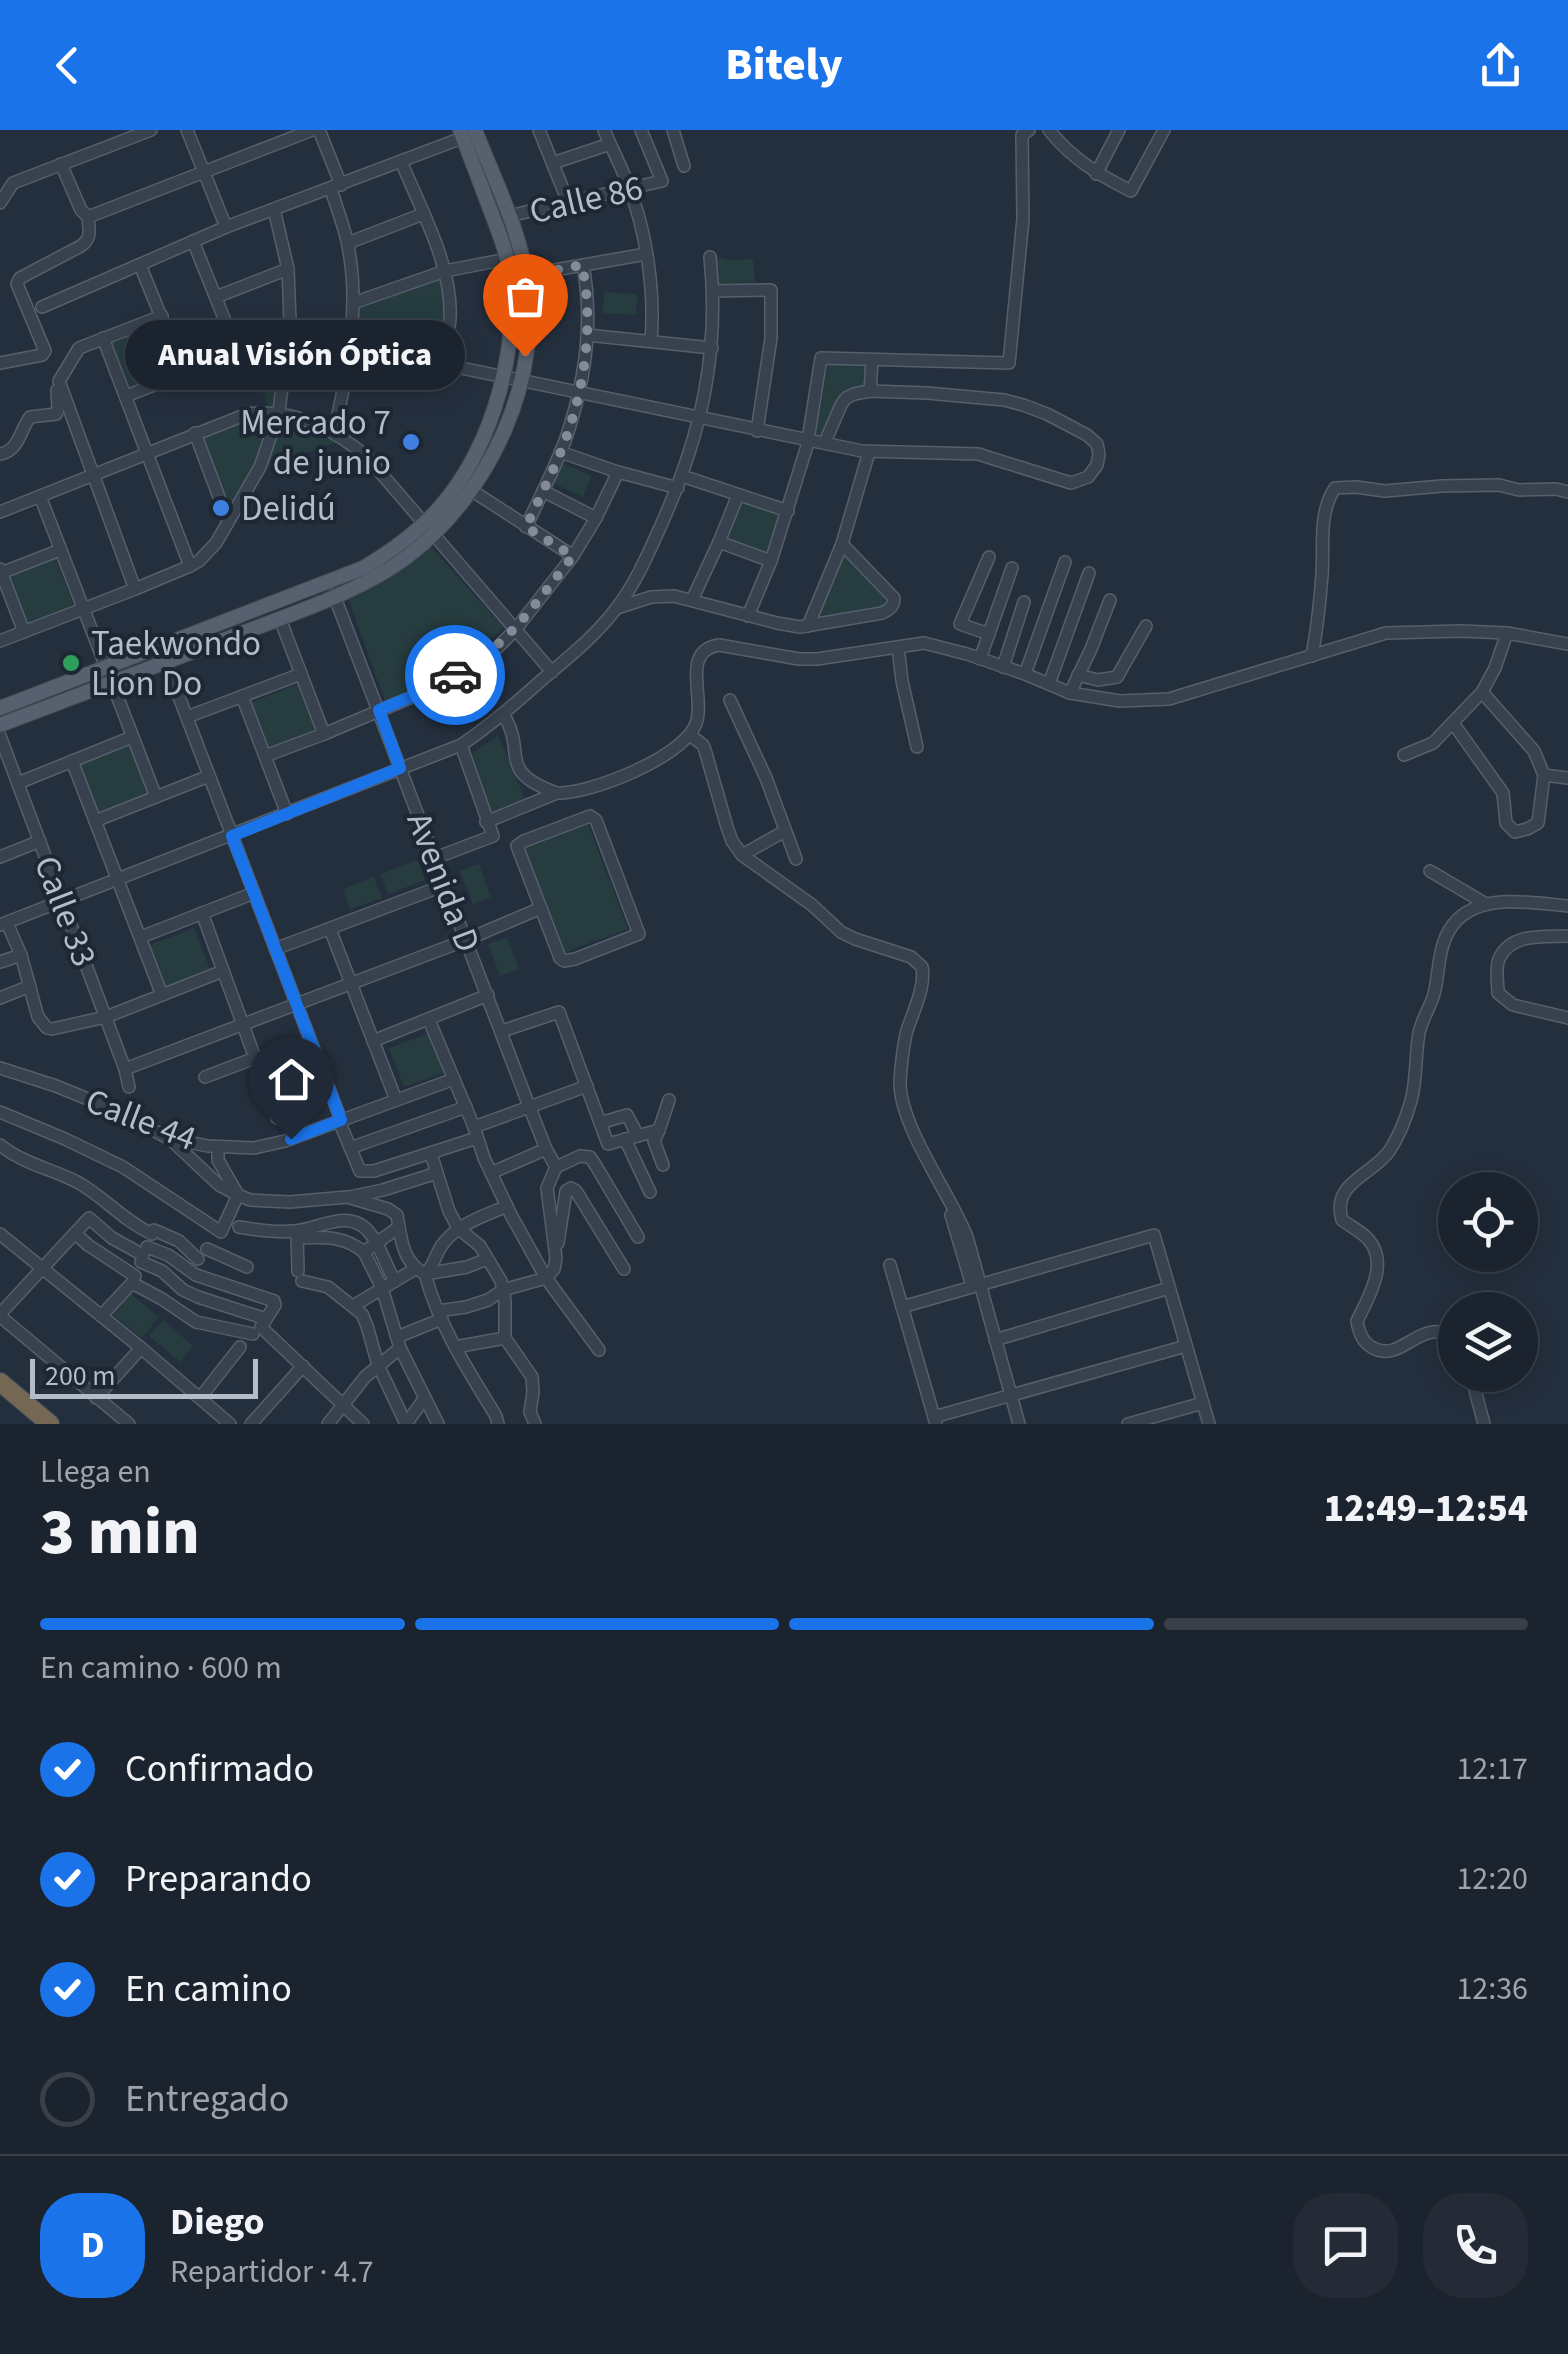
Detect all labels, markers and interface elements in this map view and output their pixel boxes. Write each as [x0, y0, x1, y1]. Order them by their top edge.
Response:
text: Bitely [725, 33, 843, 97]
icon: back [40, 38, 95, 93]
icon: share [1473, 38, 1528, 93]
street label: Calle 86 [525, 163, 648, 237]
pin [483, 254, 568, 357]
icon: bag [498, 269, 553, 324]
callout: Anual Visión Óptica [125, 321, 465, 391]
text: Anual Visión Óptica [158, 332, 432, 378]
place label: Mercado 7 de junio [240, 398, 391, 488]
marker: Mercado 7 de junio [400, 431, 422, 453]
place label: Delidú [241, 484, 336, 534]
marker: Delidú [210, 497, 232, 519]
place label: Taekwondo Lion Do [91, 619, 261, 709]
courier [405, 625, 505, 725]
icon: car [428, 648, 483, 703]
marker: Taekwondo Lion Do [60, 652, 82, 674]
street label: Avenida D [394, 805, 493, 959]
street label: Calle 33 [21, 849, 109, 974]
pin [249, 1037, 334, 1140]
icon: home [264, 1052, 319, 1107]
street label: Calle 44 [78, 1076, 203, 1164]
map controls [1438, 1172, 1538, 1392]
button: locate [1438, 1172, 1538, 1272]
button: layers [1438, 1292, 1538, 1392]
scale bar [30, 1354, 258, 1398]
text: 200 m [45, 1356, 116, 1396]
text: Llega en [40, 1449, 151, 1495]
text: 12:49–12:54 [1324, 1482, 1528, 1536]
text: 3 min [40, 1486, 200, 1579]
text: En camino · 600 m [40, 1645, 282, 1691]
icon: check [40, 1742, 95, 1797]
text: Confirmado [125, 1742, 314, 1796]
text: 12:17 [1456, 1746, 1528, 1792]
icon: check [40, 1852, 95, 1907]
text: Preparando [125, 1852, 312, 1906]
text: 12:20 [1456, 1856, 1528, 1902]
icon: check [40, 1962, 95, 2017]
text: En camino [125, 1962, 292, 2016]
text: 12:36 [1456, 1966, 1528, 2012]
text: Entregado [125, 2072, 289, 2126]
button: chat [1293, 2193, 1398, 2298]
button: phone [1423, 2193, 1528, 2298]
text: Diego [170, 2195, 265, 2249]
text: D [80, 2218, 105, 2272]
text: Repartidor · 4.7 [170, 2249, 374, 2295]

